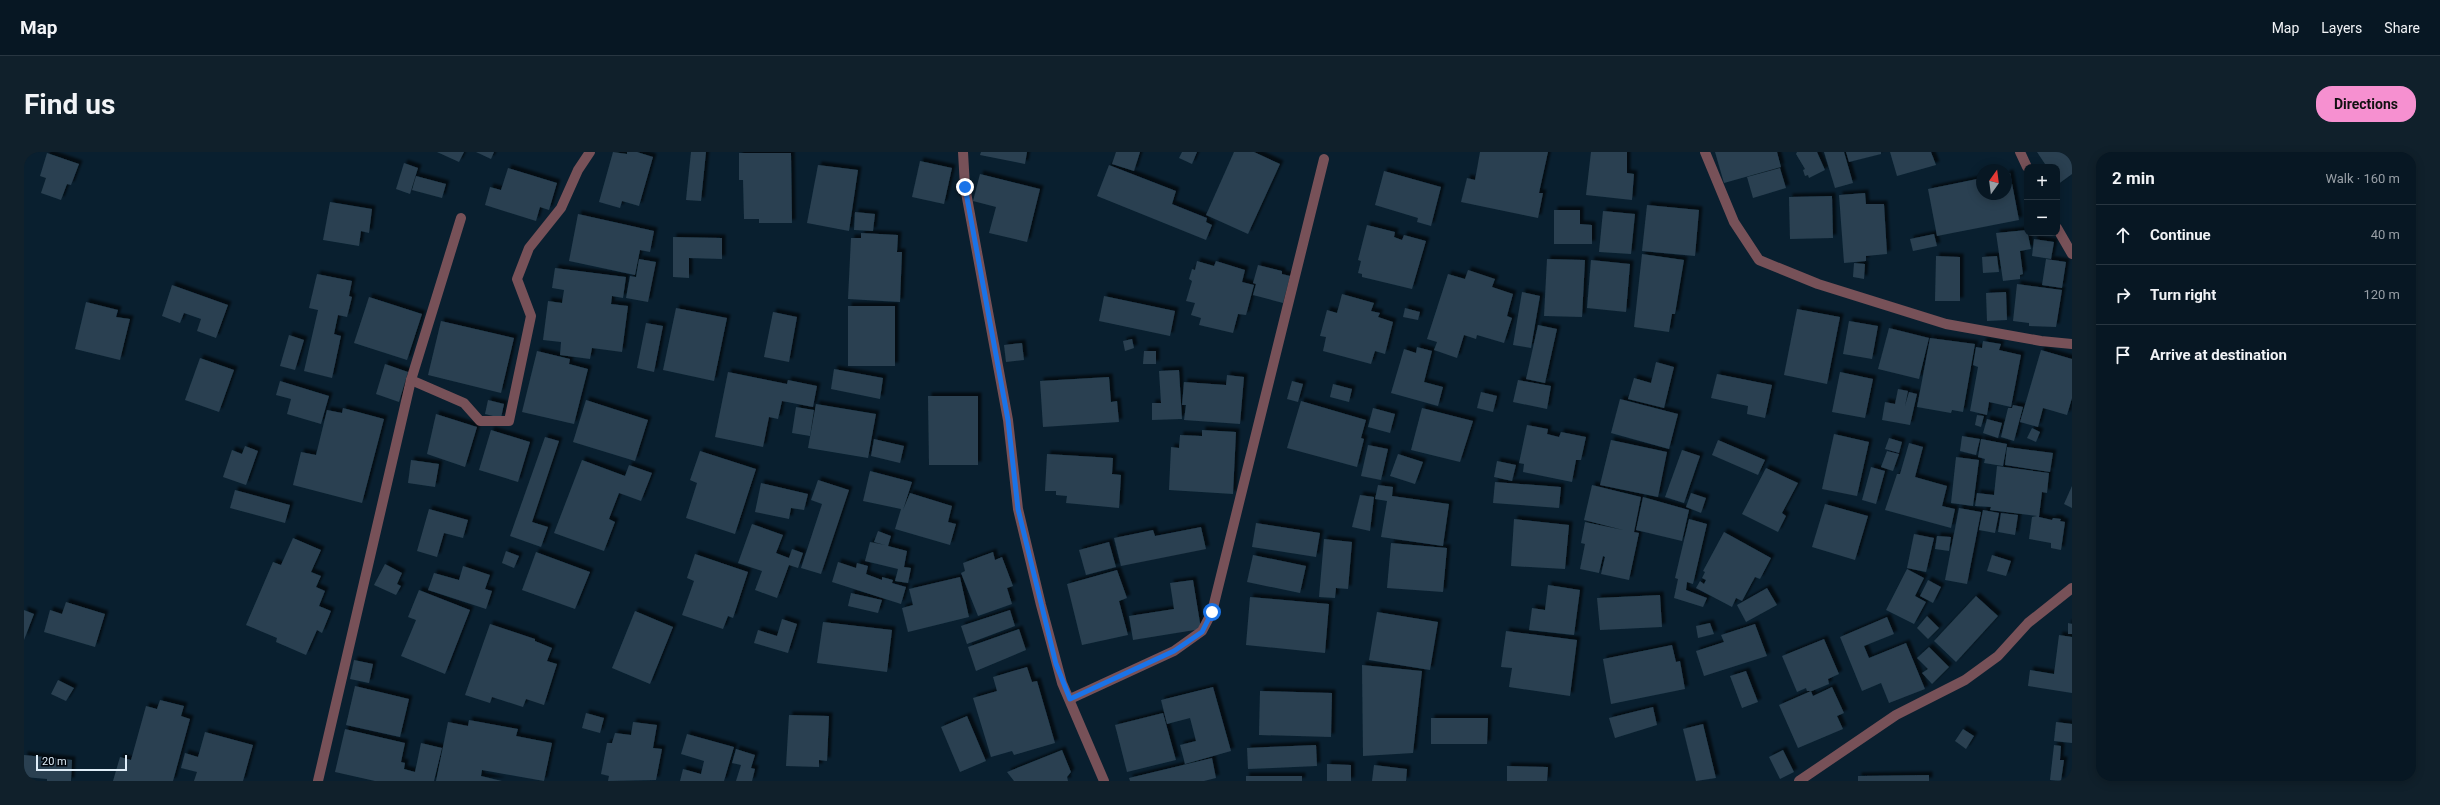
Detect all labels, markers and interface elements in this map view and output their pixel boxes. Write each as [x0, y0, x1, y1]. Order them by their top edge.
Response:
text: Map [20, 16, 58, 39]
text: Map [2272, 20, 2299, 36]
text: Layers [2321, 20, 2362, 36]
text: Share [2384, 20, 2420, 36]
button: Directions [2316, 86, 2416, 122]
text: Find us [24, 88, 115, 121]
north arrow [1976, 164, 2012, 200]
map controls [2024, 164, 2060, 236]
button: + [2024, 164, 2060, 200]
text: 2 min [2112, 168, 2155, 188]
text: Walk · 160 m [2325, 171, 2400, 186]
route end [956, 178, 974, 196]
button: − [2024, 200, 2060, 236]
icon: ahead [2112, 224, 2134, 246]
text: Continue [2150, 226, 2211, 244]
text: 40 m [2371, 227, 2400, 242]
icon: right [2112, 284, 2134, 306]
text: Turn right [2150, 286, 2216, 304]
text: 120 m [2363, 287, 2400, 302]
icon: arrive [2112, 344, 2134, 366]
text: Arrive at destination [2150, 346, 2287, 364]
route start [1203, 603, 1221, 621]
scale bar [36, 753, 127, 772]
text: 20 m [42, 755, 67, 768]

